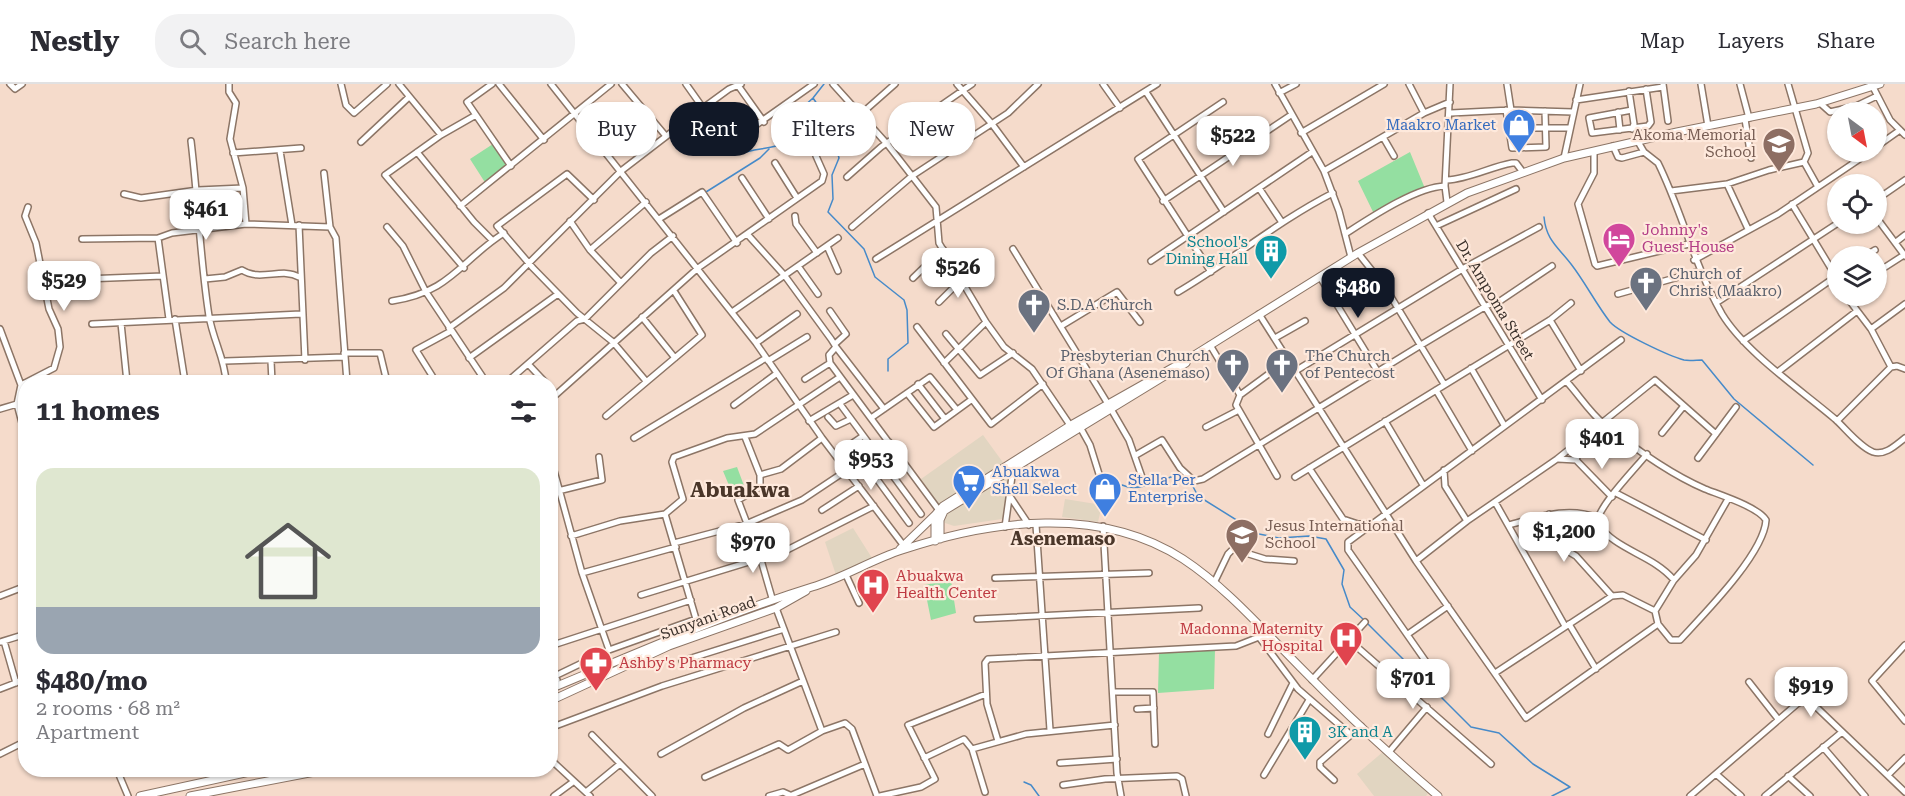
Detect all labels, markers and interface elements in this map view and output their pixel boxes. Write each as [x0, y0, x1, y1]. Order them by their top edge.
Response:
search box [155, 14, 575, 68]
text: Nestly [30, 25, 119, 58]
icon: search [176, 25, 209, 58]
text: Search here [224, 29, 351, 54]
text: Map [1640, 29, 1685, 53]
text: Layers [1718, 29, 1784, 53]
text: Share [1817, 29, 1875, 53]
chip: Buy [576, 102, 657, 156]
chip: Rent [669, 102, 759, 156]
chip: Filters [771, 102, 876, 156]
chip: New [888, 102, 975, 156]
north arrow [1827, 102, 1887, 162]
map controls [1827, 102, 1887, 306]
shop icon: Maakro Market [1501, 107, 1537, 154]
pin: $522 [1197, 116, 1269, 167]
place label: Maakro Market [1386, 116, 1496, 134]
text: $522 [1211, 123, 1255, 147]
place label: Akoma Memorial School [1632, 126, 1756, 161]
school or university icon: Akoma Memorial School [1761, 126, 1797, 173]
button: locate [1827, 174, 1887, 234]
pin: $461 [170, 190, 242, 241]
text: $461 [184, 197, 228, 221]
hotel icon: Johnny's Guest House [1601, 221, 1637, 268]
place label: Johnny's Guest House [1642, 221, 1734, 256]
place label: School's Dining Hall [1165, 233, 1248, 268]
building icon: School's Dining Hall [1253, 233, 1289, 280]
street label: Dr. Ampoma Street [1452, 237, 1538, 364]
button: layers [1827, 246, 1887, 306]
pin: $526 [922, 248, 994, 299]
text: $526 [936, 255, 980, 279]
pin: $529 [28, 261, 100, 312]
church icon: Church of Christ (Maakro) [1628, 265, 1664, 312]
place label: Church of Christ (Maakro) [1669, 265, 1782, 300]
text: $529 [42, 268, 86, 292]
pin: $480 [1322, 268, 1394, 319]
text: $480 [1336, 275, 1380, 299]
church icon: S.D.A Church [1016, 287, 1052, 334]
place label: S.D.A Church [1057, 296, 1153, 314]
place label: Presbyterian Church Of Ghana (Asenemaso) [1046, 347, 1210, 382]
church icon: Presbyterian Church Of Ghana (Asenemaso) [1215, 347, 1251, 394]
church icon: The Church of Pentecost [1264, 347, 1300, 394]
place label: The Church of Pentecost [1305, 347, 1395, 382]
icon: filters [507, 395, 540, 428]
text: 11 homes [36, 396, 160, 426]
pin: $401 [1566, 419, 1638, 470]
text: $401 [1580, 426, 1624, 450]
pin: $953 [835, 440, 907, 491]
text: $953 [849, 447, 893, 471]
supermarket icon: Abuakwa Shell Select [951, 463, 987, 510]
place label: Abuakwa Shell Select [992, 463, 1077, 498]
shop icon: Stella Per Enterprise [1087, 471, 1123, 518]
place label: Stella Per Enterprise [1128, 471, 1203, 506]
district label: Abuakwa [690, 478, 791, 502]
icon: home [234, 507, 342, 615]
pin: $1,200 [1515, 512, 1613, 563]
school or university icon: Jesus International School [1224, 517, 1260, 564]
place label: Jesus International School [1265, 517, 1404, 552]
text: $1,200 [1533, 519, 1595, 543]
pin: $970 [717, 523, 789, 574]
district label: Asenemaso [1011, 528, 1116, 549]
text: $970 [731, 530, 775, 554]
hospital icon: Abuakwa Health Center [855, 567, 891, 614]
place label: Abuakwa Health Center [896, 567, 997, 602]
street label: Sunyani Road [658, 592, 758, 644]
place label: Madonna Maternity Hospital [1180, 620, 1323, 655]
hospital icon: Madonna Maternity Hospital [1328, 620, 1364, 667]
pharmacy icon: Ashby's Pharmacy [578, 645, 614, 692]
place label: Ashby's Pharmacy [619, 654, 752, 672]
pin: $701 [1377, 659, 1449, 710]
text: $480/mo [36, 666, 148, 696]
text: $701 [1391, 666, 1435, 690]
pin: $919 [1775, 667, 1847, 718]
text: $919 [1789, 674, 1833, 698]
text: 2 rooms · 68 m² [36, 696, 180, 720]
building icon: 3K and A [1287, 714, 1323, 761]
text: Apartment [36, 720, 139, 744]
place label: 3K and A [1328, 723, 1393, 741]

